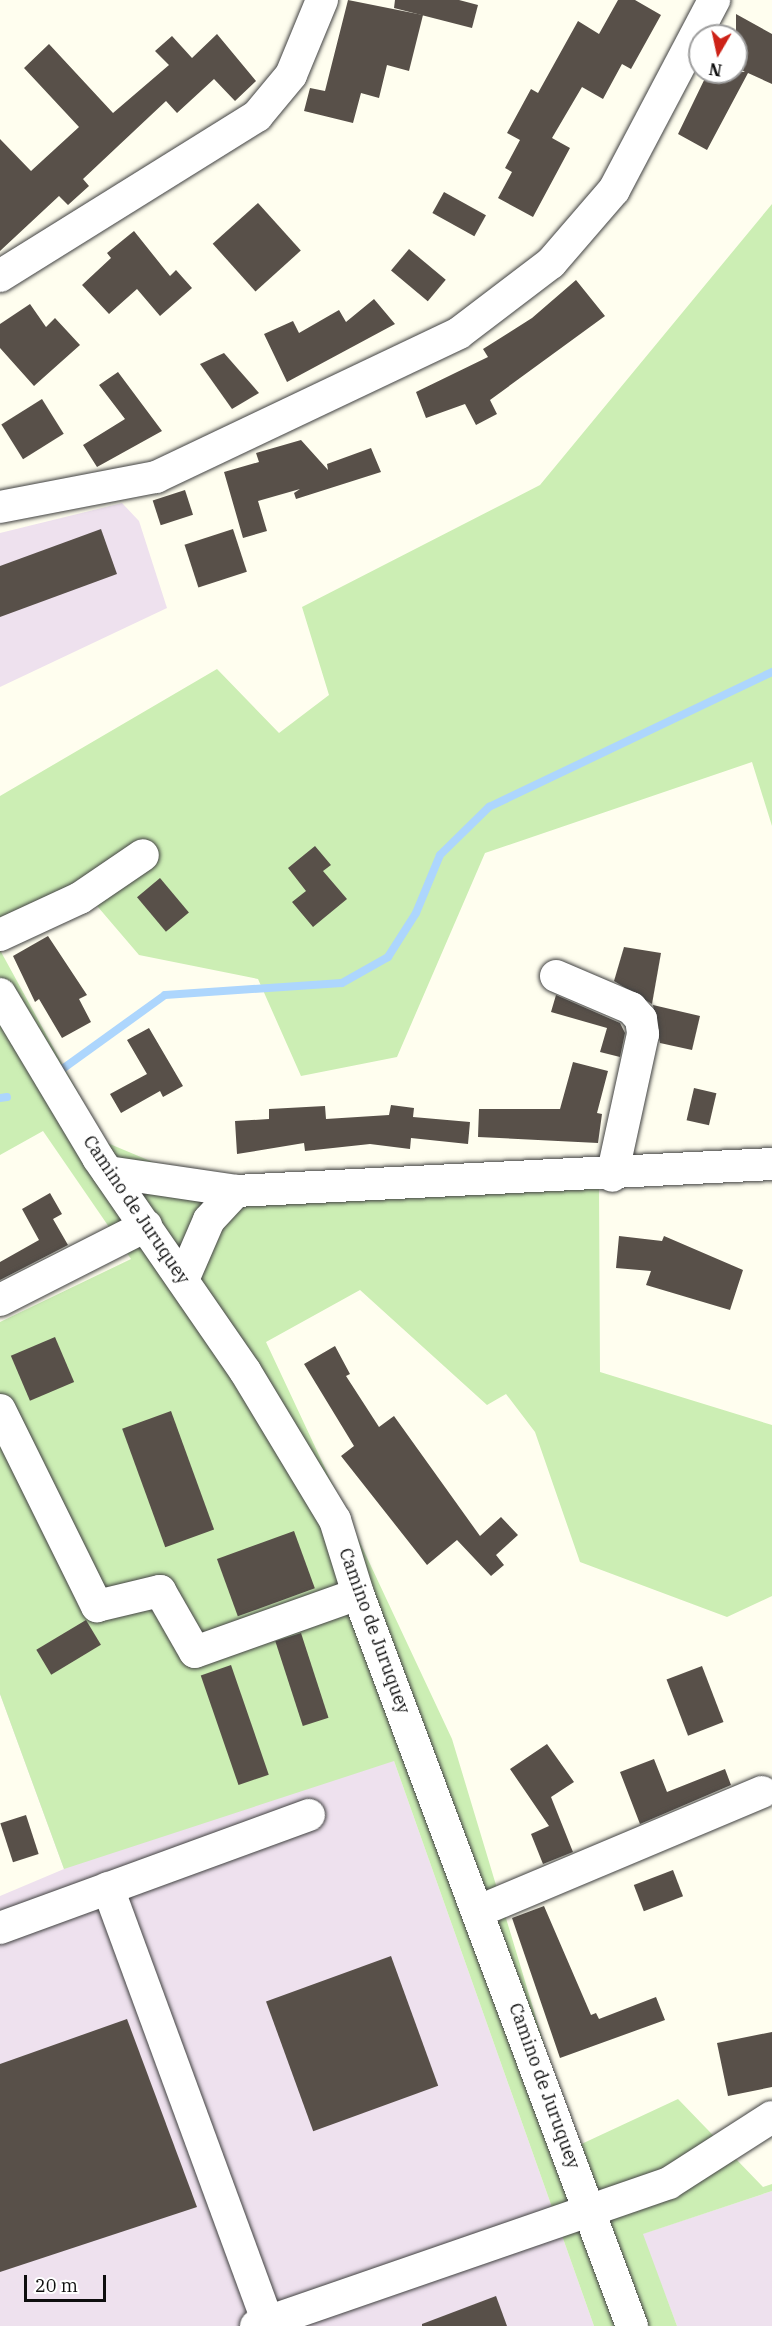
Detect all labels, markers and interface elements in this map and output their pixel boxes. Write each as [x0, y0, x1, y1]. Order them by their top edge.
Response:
north arrow [688, 24, 748, 84]
text: N [708, 59, 723, 81]
street label: Camino de Juruquey [78, 1132, 194, 1288]
street label: Camino de Juruquey [334, 1545, 414, 1717]
street label: Camino de Juruquey [504, 2000, 584, 2172]
scale bar [27, 2263, 110, 2301]
text: 20 m [35, 2274, 78, 2297]

